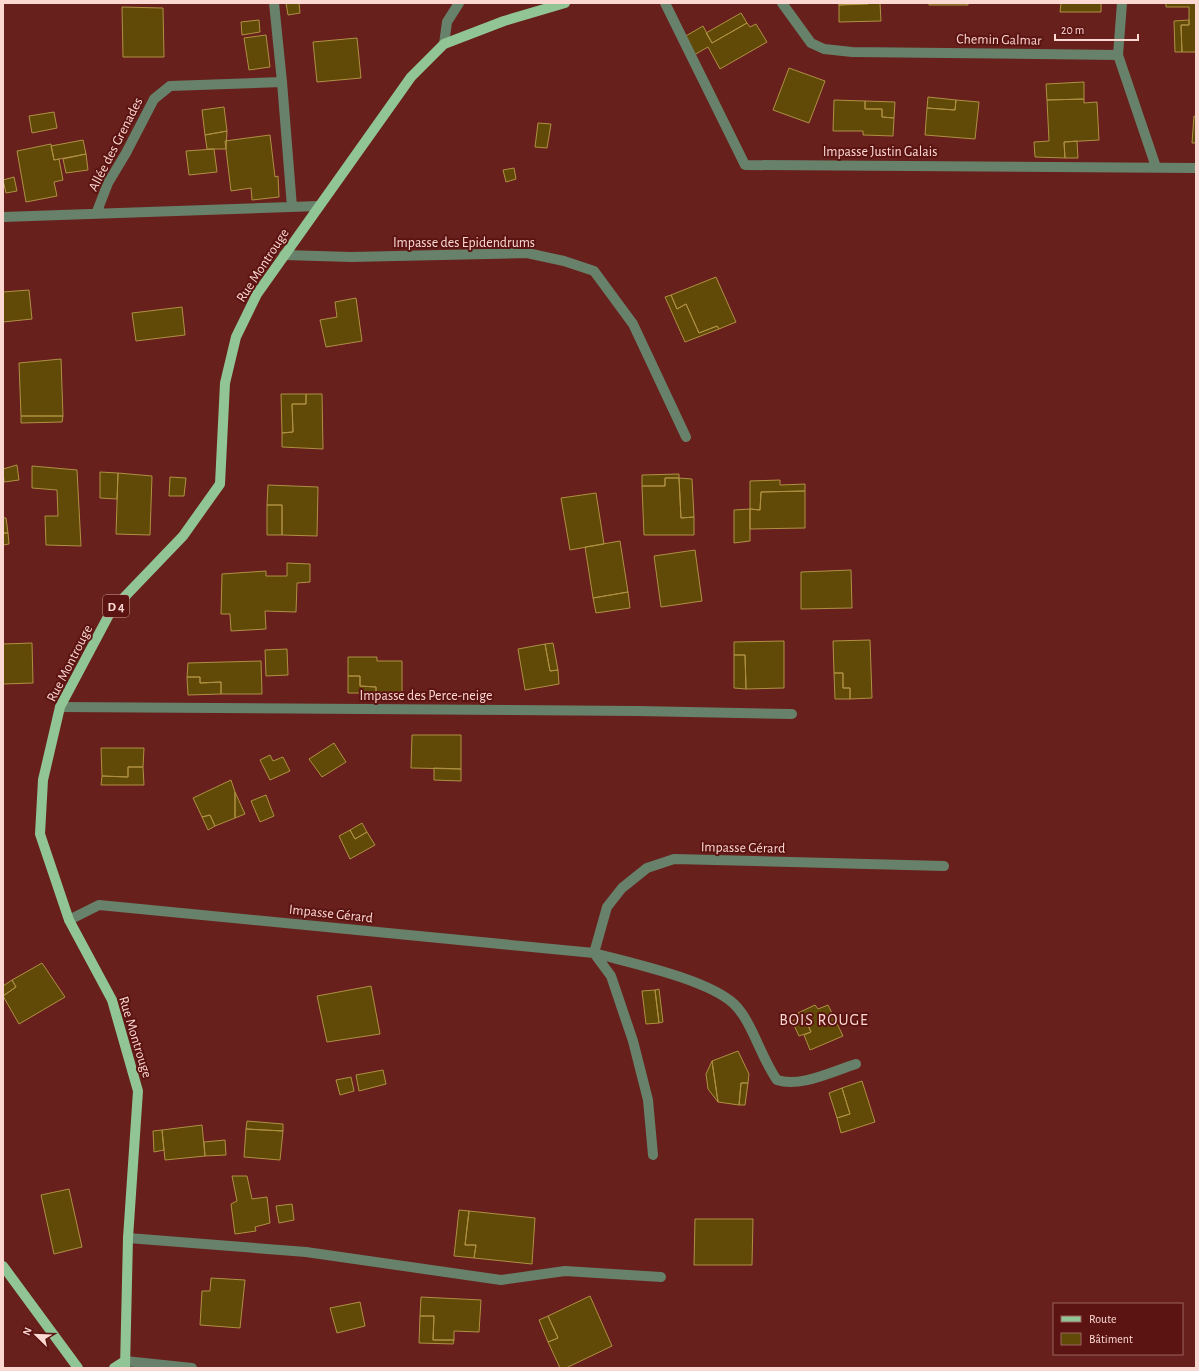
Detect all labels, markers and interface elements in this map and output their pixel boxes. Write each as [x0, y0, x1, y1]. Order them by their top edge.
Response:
scale bar [1055, 16, 1138, 42]
text: 20 m [1061, 24, 1084, 36]
street label: Chemin Galmar [956, 32, 1042, 48]
street label: Allée des Grenades [86, 95, 146, 194]
street label: Impasse Justin Galais [823, 145, 937, 159]
street label: Rue Montrouge [234, 226, 292, 305]
street label: Impasse des Epidendrums [393, 236, 535, 250]
road number: D 4 [103, 595, 129, 617]
street label: Rue Montrouge [45, 623, 95, 704]
street label: Impasse des Perce-neige [360, 689, 492, 703]
street label: Impasse Gérard [701, 840, 785, 856]
street label: Impasse Gérard [288, 903, 374, 925]
street label: Rue Montrouge [116, 995, 154, 1080]
district label: BOIS ROUGE [779, 1012, 869, 1028]
legend [1053, 1303, 1183, 1355]
text: Route [1089, 1313, 1116, 1325]
north arrow [16, 1315, 56, 1355]
text: N [21, 1326, 34, 1337]
text: Bâtiment [1089, 1333, 1133, 1345]

